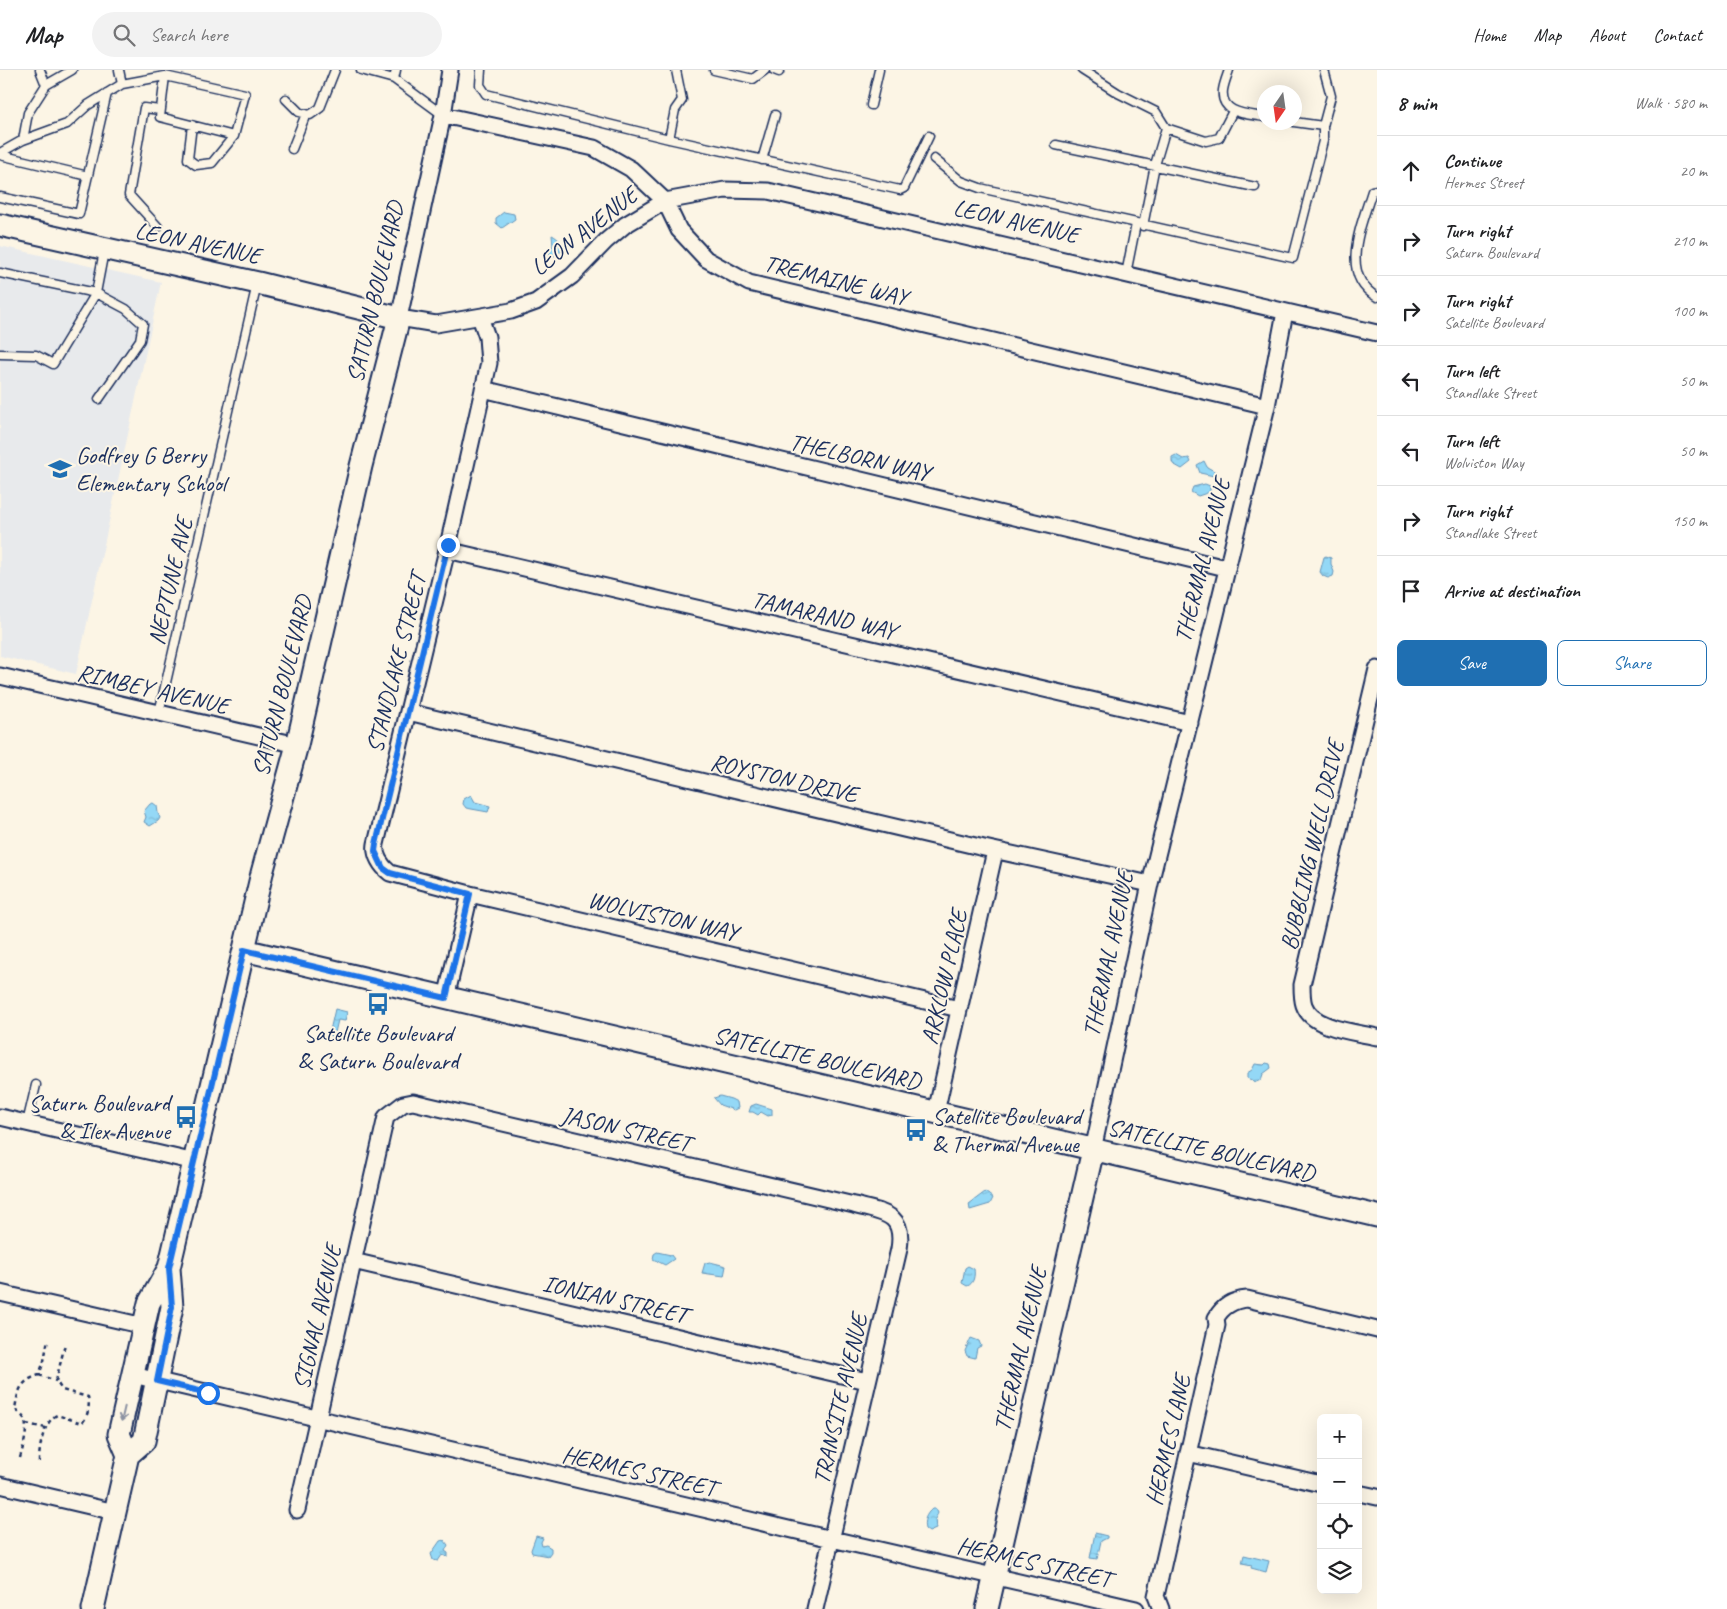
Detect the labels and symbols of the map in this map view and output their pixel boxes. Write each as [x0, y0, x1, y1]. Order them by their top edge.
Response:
north arrow [1257, 85, 1302, 130]
street label: LEON AVENUE [525, 178, 646, 282]
street label: LEON AVENUE [951, 192, 1084, 251]
street label: SATURN BOULEVARD [340, 197, 411, 385]
street label: LEON AVENUE [133, 215, 266, 272]
street label: TREMAINE WAY [761, 248, 914, 313]
street label: THELBORN WAY [787, 426, 937, 489]
place label: Godfrey G Berry Elementary School [76, 440, 230, 498]
school or university icon: Godfrey G Berry Elementary School [47, 456, 73, 482]
street label: THERMAL AVENUE [1167, 472, 1238, 645]
street label: NEPTUNE AVE [141, 512, 200, 648]
route end [437, 534, 460, 557]
street label: STANDLAKE STREET [359, 565, 434, 756]
street label: TAMARAND WAY [749, 584, 904, 647]
street label: SATURN BOULEVARD [245, 591, 319, 779]
street label: RIMBEY AVENUE [74, 657, 234, 722]
street label: BUBBLING WELL DRIVE [1273, 734, 1351, 953]
street label: ROYSTON DRIVE [708, 747, 864, 810]
street label: THERMAL AVENUE [1076, 866, 1141, 1039]
street label: WOLVISTON WAY [585, 884, 745, 949]
street label: ARKLOW PLACE [914, 904, 975, 1047]
bus stop icon: Satellite Boulevard & Saturn Boulevard [365, 991, 391, 1017]
place label: Satellite Boulevard & Saturn Boulevard [297, 1018, 462, 1076]
street label: SATELLITE BOULEVARD [711, 1020, 925, 1097]
place label: Saturn Boulevard & Ilex Avenue [28, 1088, 174, 1146]
street label: JASON STREET [557, 1099, 698, 1160]
place label: Satellite Boulevard & Thermal Avenue [932, 1101, 1085, 1159]
bus stop icon: Saturn Boulevard & Ilex Avenue [173, 1104, 199, 1130]
street label: SATELLITE BOULEVARD [1105, 1112, 1319, 1189]
bus stop icon: Satellite Boulevard & Thermal Avenue [903, 1117, 929, 1143]
street label: SIGNAL AVENUE [286, 1239, 349, 1392]
street label: THERMAL AVENUE [986, 1261, 1054, 1434]
street label: IONIAN STREET [540, 1268, 696, 1332]
street label: TRANSITE AVENUE [806, 1308, 875, 1487]
street label: HERMES LANE [1138, 1369, 1198, 1508]
route start [197, 1382, 220, 1405]
one-way arrow [118, 1405, 127, 1421]
street label: HERMES STREET [559, 1439, 724, 1505]
street label: HERMES STREET [954, 1530, 1119, 1596]

